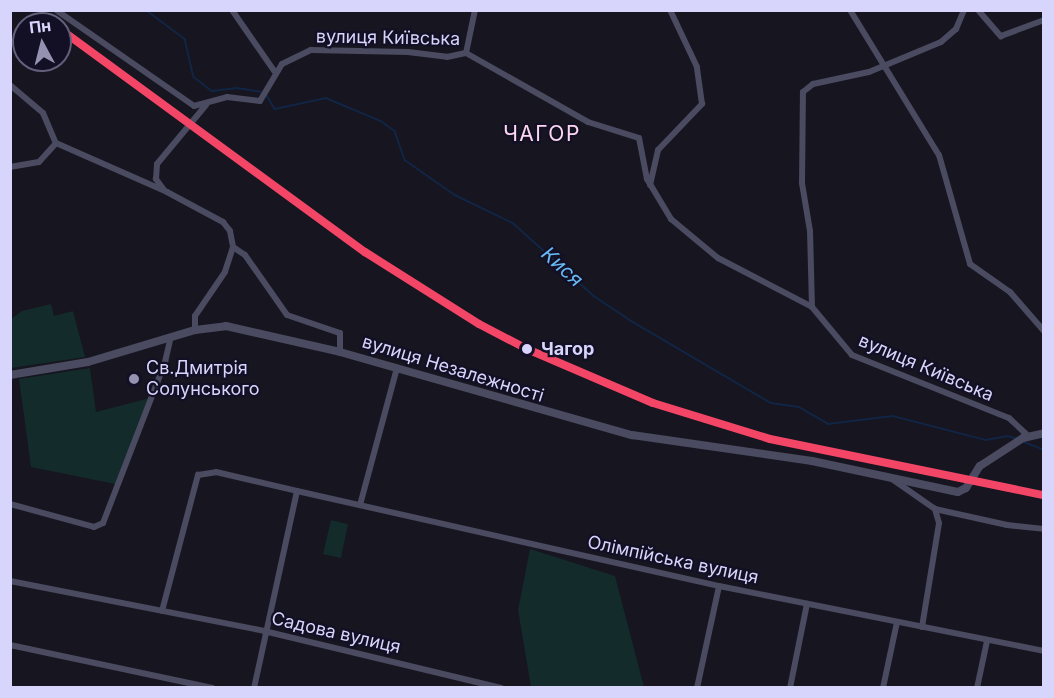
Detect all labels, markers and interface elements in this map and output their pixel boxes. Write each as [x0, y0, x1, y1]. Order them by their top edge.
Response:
north arrow [12, 12, 72, 72]
text: Пн [28, 15, 52, 37]
street label: вулиця Київська [316, 26, 460, 50]
district label: ЧАГОР [503, 121, 581, 147]
water label: Кися [536, 242, 588, 292]
street label: вулиця Київська [855, 330, 997, 406]
street label: вулиця Незалежності [360, 331, 546, 407]
place label: Чагор [541, 338, 594, 360]
marker: Чагор [518, 340, 536, 358]
place label: Св.Дмитрія Солунського [146, 358, 260, 400]
marker: Св.Дмитрія Солунського [127, 372, 141, 386]
street label: Олімпійська вулиця [585, 531, 761, 589]
street label: Садова вулиця [269, 608, 403, 658]

